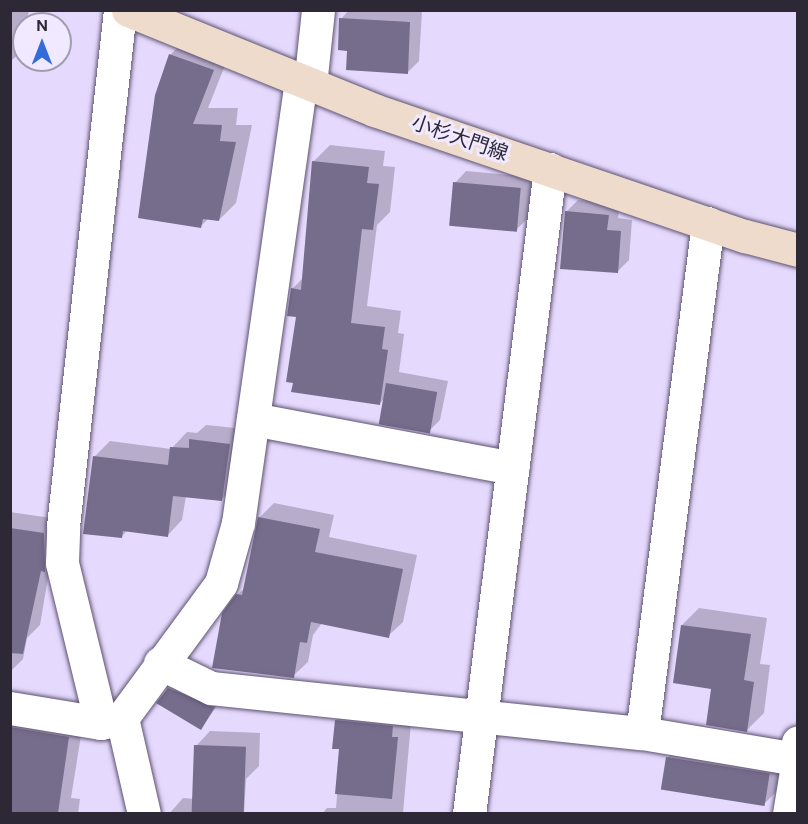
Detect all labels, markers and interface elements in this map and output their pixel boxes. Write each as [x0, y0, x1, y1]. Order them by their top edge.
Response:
north arrow [12, 12, 72, 72]
text: N [36, 15, 48, 36]
street label: 小杉大門線 [409, 110, 511, 166]

